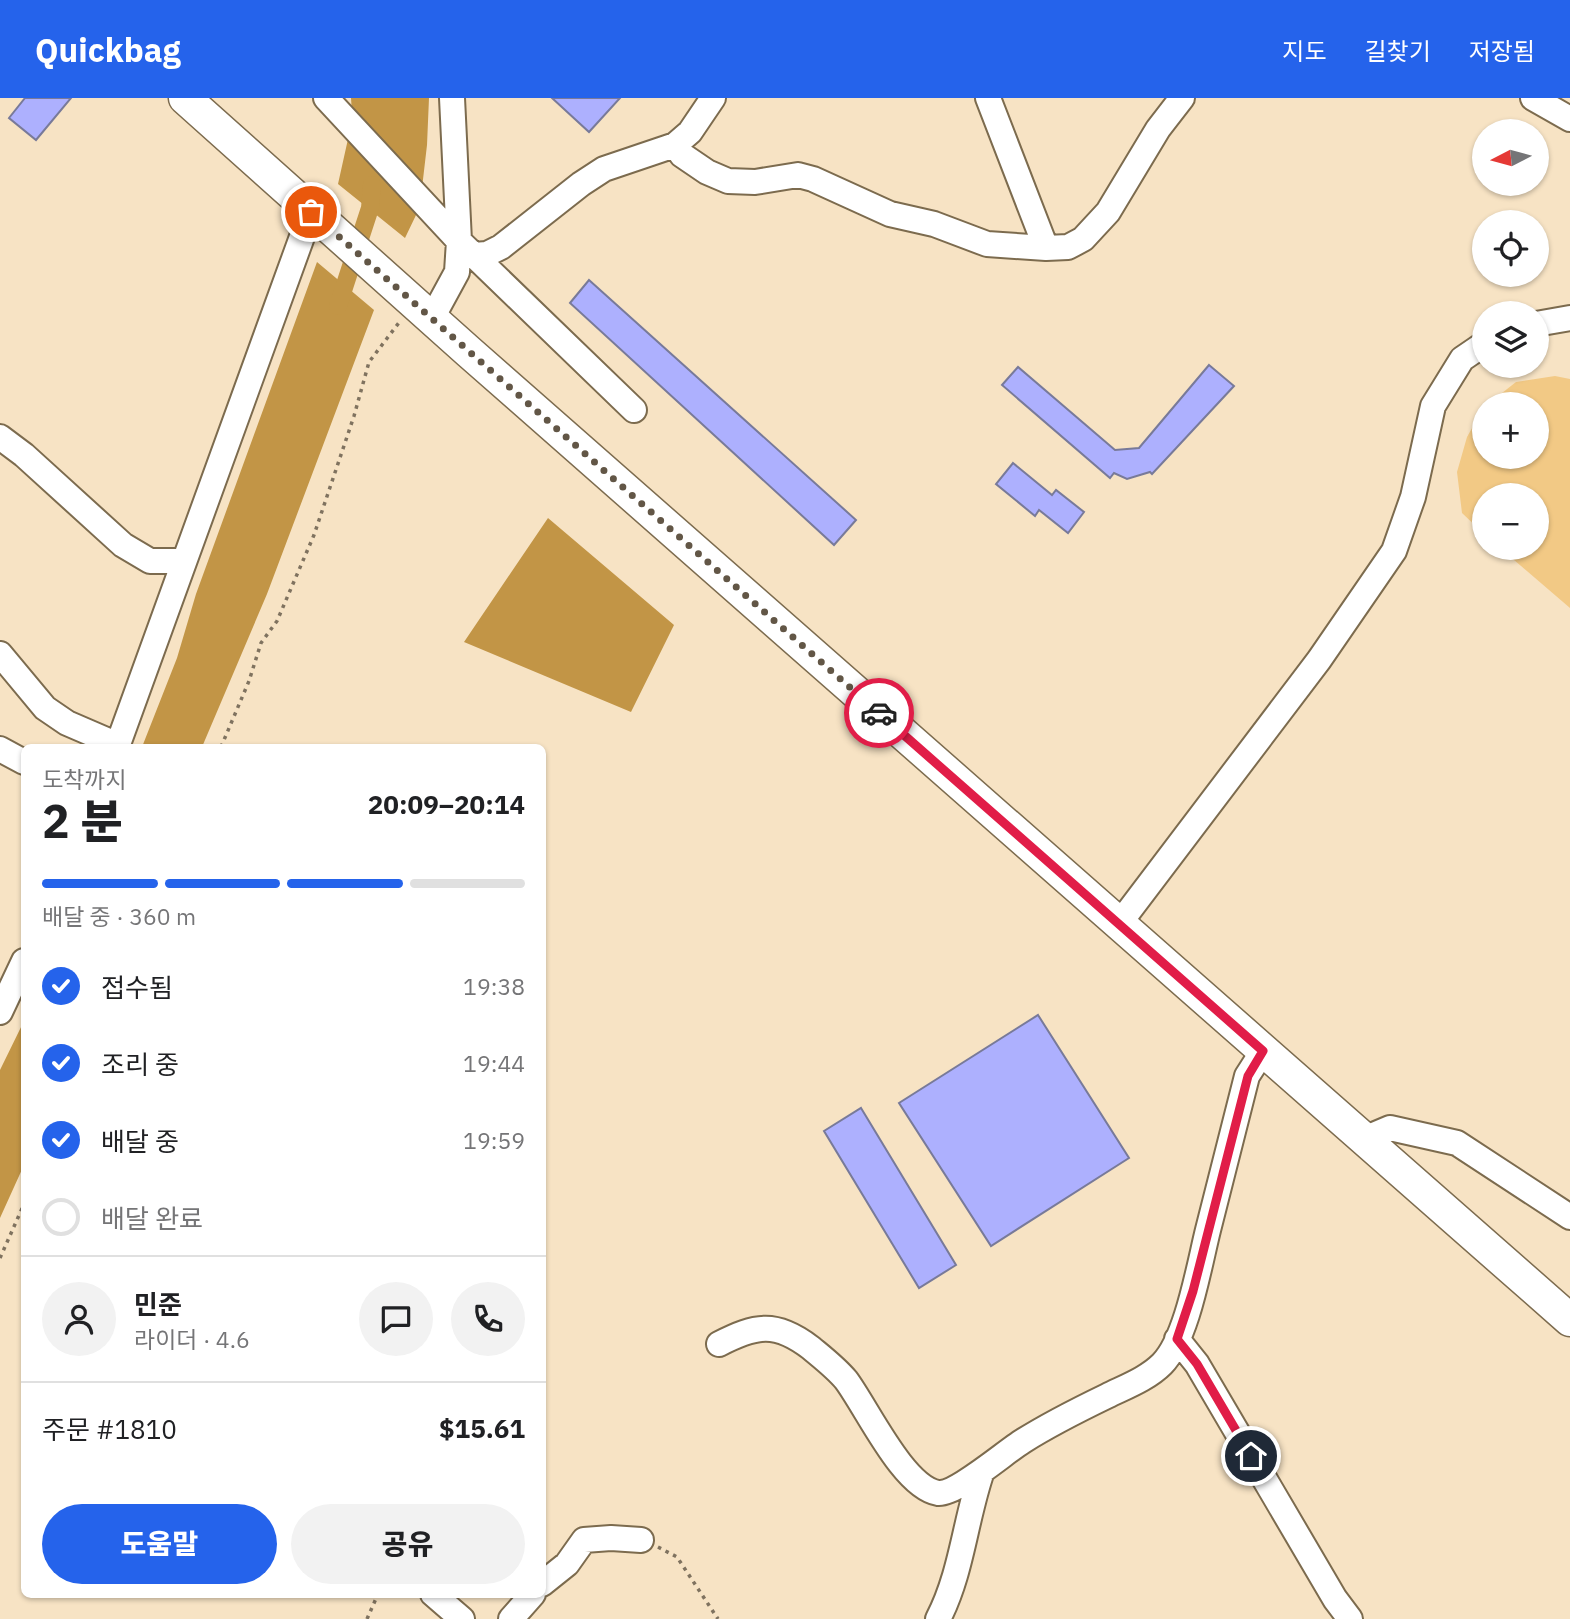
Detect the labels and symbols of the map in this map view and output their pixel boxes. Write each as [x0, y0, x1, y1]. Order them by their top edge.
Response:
north arrow [1472, 119, 1549, 196]
pin [281, 182, 341, 242]
courier [844, 678, 914, 748]
pin [1221, 1426, 1281, 1486]

